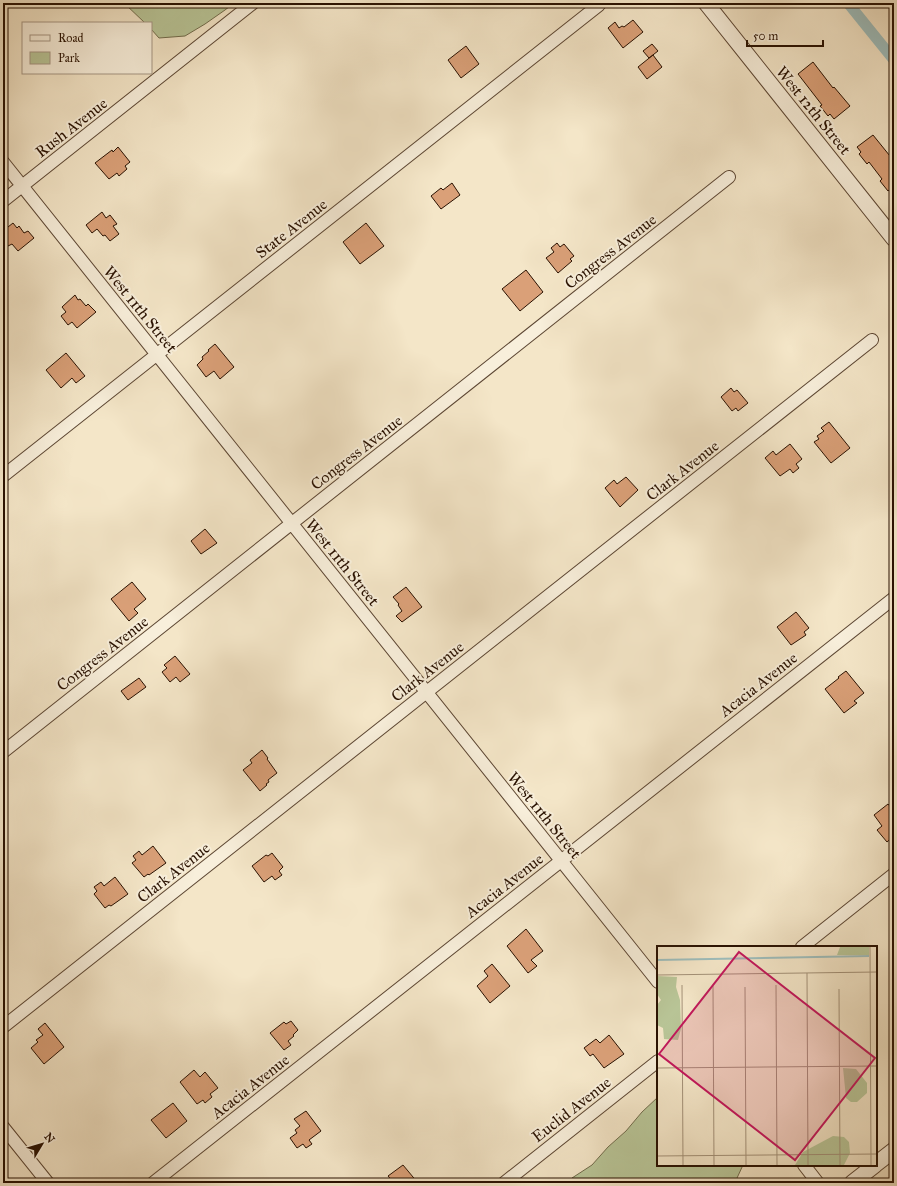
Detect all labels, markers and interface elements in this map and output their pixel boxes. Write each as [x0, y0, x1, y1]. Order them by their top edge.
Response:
legend [22, 22, 152, 74]
scale bar [747, 22, 823, 48]
text: 50 m [753, 29, 778, 43]
text: Road [58, 31, 84, 45]
text: Park [58, 51, 80, 65]
street label: West 12th Street [772, 62, 855, 159]
street label: Rush Avenue [32, 93, 111, 161]
street label: State Avenue [252, 194, 331, 262]
street label: Congress Avenue [561, 210, 661, 294]
street label: West 11th Street [100, 262, 182, 357]
street label: Congress Avenue [307, 411, 407, 495]
street label: Clark Avenue [642, 436, 723, 505]
street label: West 11th Street [302, 515, 384, 610]
street label: Congress Avenue [53, 612, 153, 696]
street label: Clark Avenue [387, 637, 468, 706]
street label: Acacia Avenue [715, 648, 801, 721]
street label: West 11th Street [504, 768, 586, 863]
street label: Clark Avenue [133, 838, 214, 907]
street label: Acacia Avenue [461, 849, 547, 922]
inset map [657, 946, 877, 1166]
street label: Acacia Avenue [207, 1050, 293, 1123]
street label: Euclid Avenue [528, 1072, 615, 1146]
north arrow [22, 1124, 62, 1164]
text: N [41, 1130, 58, 1146]

